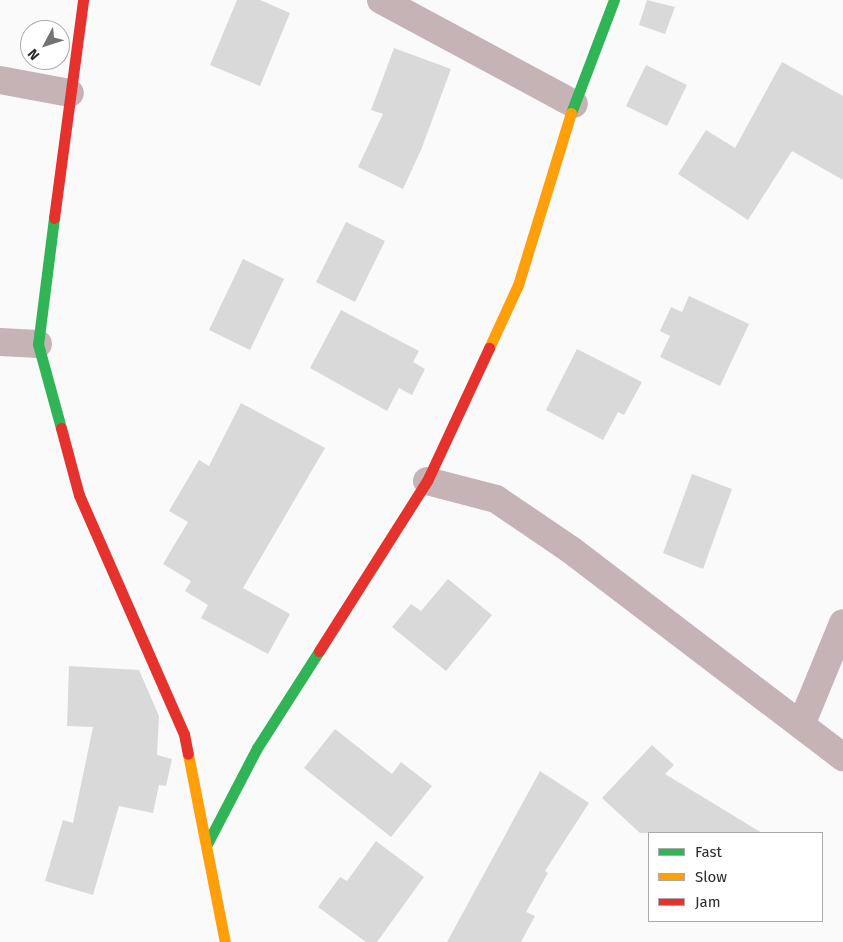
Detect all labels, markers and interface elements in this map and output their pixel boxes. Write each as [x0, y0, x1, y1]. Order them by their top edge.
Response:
north arrow [20, 20, 70, 70]
text: N [24, 45, 43, 63]
legend [648, 832, 823, 922]
text: Fast [695, 843, 722, 861]
text: Slow [695, 868, 727, 886]
text: Jam [695, 893, 721, 911]

